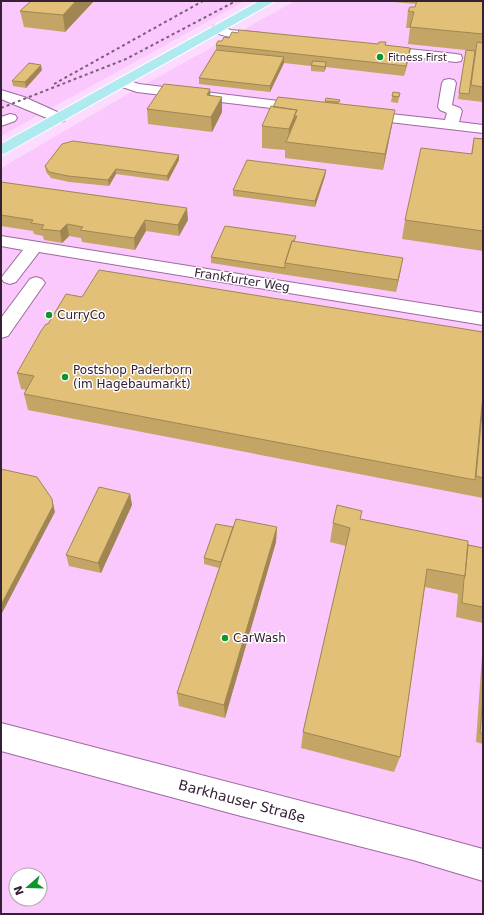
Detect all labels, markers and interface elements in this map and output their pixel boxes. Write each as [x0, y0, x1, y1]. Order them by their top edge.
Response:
marker: Fitness First [375, 52, 385, 62]
place label: Fitness First [388, 52, 447, 63]
street label: Frankfurter Weg [193, 266, 291, 294]
place label: CurryCo [57, 308, 105, 322]
marker: CurryCo [44, 310, 54, 320]
place label: Postshop Paderborn (im Hagebaumarkt) [73, 363, 192, 391]
marker: Postshop Paderborn (im Hagebaumarkt) [60, 372, 70, 382]
place label: CarWash [233, 631, 286, 645]
marker: CarWash [220, 633, 230, 643]
street label: Barkhauser Straße [177, 776, 307, 826]
north arrow [8, 867, 48, 907]
text: N [11, 884, 27, 897]

